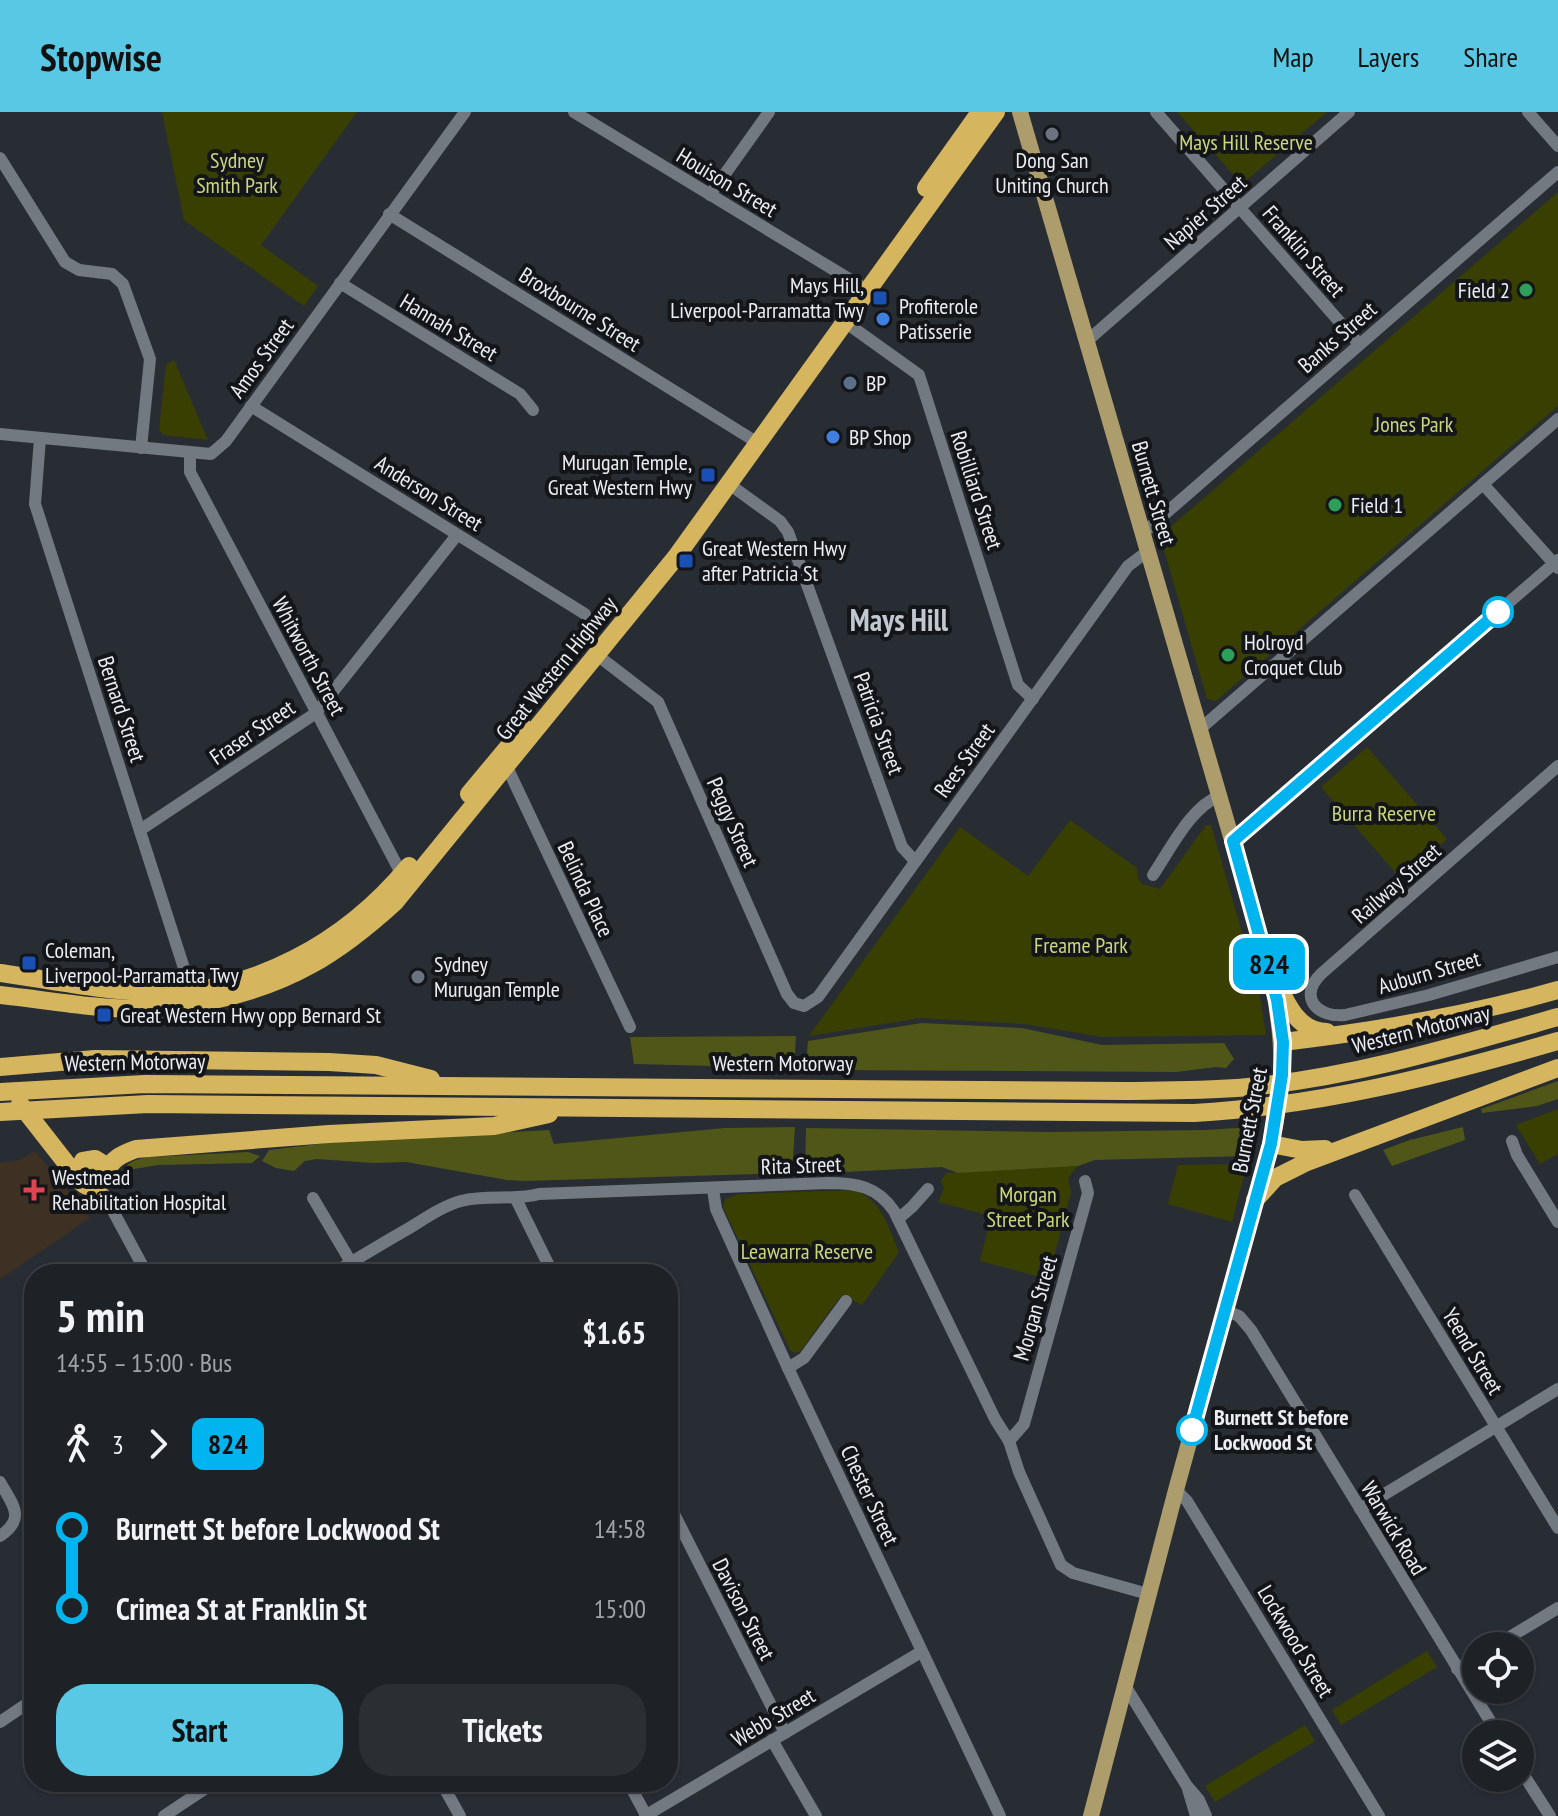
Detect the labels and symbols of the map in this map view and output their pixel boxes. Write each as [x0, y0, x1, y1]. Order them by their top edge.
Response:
marker: Dong San Uniting Church [1043, 125, 1061, 143]
park label: Mays Hill Reserve [1179, 128, 1313, 156]
street label: Houison Street [672, 141, 782, 223]
park label: Sydney Smith Park [196, 146, 278, 199]
place label: Dong San Uniting Church [995, 146, 1109, 199]
street label: Napier Street [1158, 169, 1252, 255]
street label: Franklin Street [1257, 200, 1351, 302]
street label: Broxbourne Street [514, 261, 646, 357]
place label: Mays Hill, Liverpool-Parramatta Twy [670, 271, 865, 324]
place label: Field 2 [1458, 276, 1510, 304]
marker: Field 2 [1517, 281, 1535, 299]
street label: Hannah Street [395, 287, 503, 367]
marker: Mays Hill, Liverpool-Parramatta Twy [871, 289, 889, 307]
place label: Profiterole Patisserie [899, 292, 978, 345]
street label: Banks Street [1292, 295, 1382, 379]
marker: Profiterole Patisserie [874, 310, 892, 328]
street label: Amos Street [223, 313, 299, 403]
place label: BP [866, 369, 886, 397]
marker: BP [841, 374, 859, 392]
park label: Jones Park [1374, 410, 1454, 438]
place label: BP Shop [849, 423, 911, 451]
street label: Robilliard Street [945, 427, 1009, 553]
marker: BP Shop [824, 428, 842, 446]
street label: Burnett Street [1126, 438, 1182, 548]
place label: Murugan Temple, Great Western Hwy [548, 448, 693, 501]
street label: Anderson Street [370, 449, 488, 537]
marker: Murugan Temple, Great Western Hwy [699, 466, 717, 484]
place label: Field 1 [1351, 491, 1403, 519]
marker: Field 1 [1326, 496, 1344, 514]
place label: Great Western Hwy after Patricia St [702, 534, 847, 587]
marker: Great Western Hwy after Patricia St [677, 552, 695, 570]
street label: Great Western Highway [490, 590, 623, 745]
street label: Whitworth Street [266, 592, 352, 720]
unlabelled marker [1483, 597, 1513, 627]
district label: Mays Hill [850, 600, 949, 639]
place label: Holroyd Croquet Club [1244, 628, 1342, 681]
marker: Holroyd Croquet Club [1219, 646, 1237, 664]
street label: Bernard Street [92, 653, 152, 765]
street label: Patricia Street [848, 668, 910, 778]
street label: Fraser Street [204, 693, 300, 771]
street label: Rees Street [928, 717, 1000, 803]
street label: Peggy Street [701, 773, 765, 871]
park label: Burra Reserve [1332, 799, 1436, 827]
street label: Belinda Place [552, 837, 620, 941]
street label: Railway Street [1346, 837, 1446, 929]
park label: Freame Park [1034, 931, 1128, 959]
place label: Coleman, Liverpool-Parramatta Twy [45, 936, 240, 989]
line badge: 824 [1223, 938, 1315, 990]
street label: Auburn Street [1375, 944, 1483, 1000]
place label: Sydney Murugan Temple [434, 950, 560, 1003]
marker: Coleman, Liverpool-Parramatta Twy [20, 954, 38, 972]
marker: Sydney Murugan Temple [409, 968, 427, 986]
street label: Western Motorway [1349, 998, 1493, 1060]
place label: Great Western Hwy opp Bernard St [120, 1001, 381, 1029]
marker: Great Western Hwy opp Bernard St [95, 1006, 113, 1024]
street label: Western Motorway [64, 1047, 206, 1077]
street label: Western Motorway [713, 1049, 854, 1077]
street label: Burnett Street [1225, 1065, 1273, 1175]
street label: Rita Street [760, 1150, 842, 1180]
place label: Westmead Rehabilitation Hospital [52, 1163, 227, 1216]
marker: Westmead Rehabilitation Hospital [23, 1179, 45, 1201]
park label: Morgan Street Park [987, 1180, 1070, 1233]
park label: Leawarra Reserve [741, 1237, 873, 1265]
street label: Morgan Street [1007, 1252, 1063, 1364]
street label: Yeend Street [1436, 1303, 1510, 1399]
place label: Burnett St before Lockwood St [1214, 1403, 1349, 1456]
marker: Burnett St before Lockwood St [1177, 1415, 1207, 1445]
street label: Chester Street [835, 1440, 905, 1550]
street label: Warwick Road [1355, 1476, 1433, 1580]
street label: Davison Street [706, 1553, 782, 1665]
street label: Lockwood Street [1252, 1580, 1340, 1702]
street label: Webb Street [726, 1681, 820, 1753]

